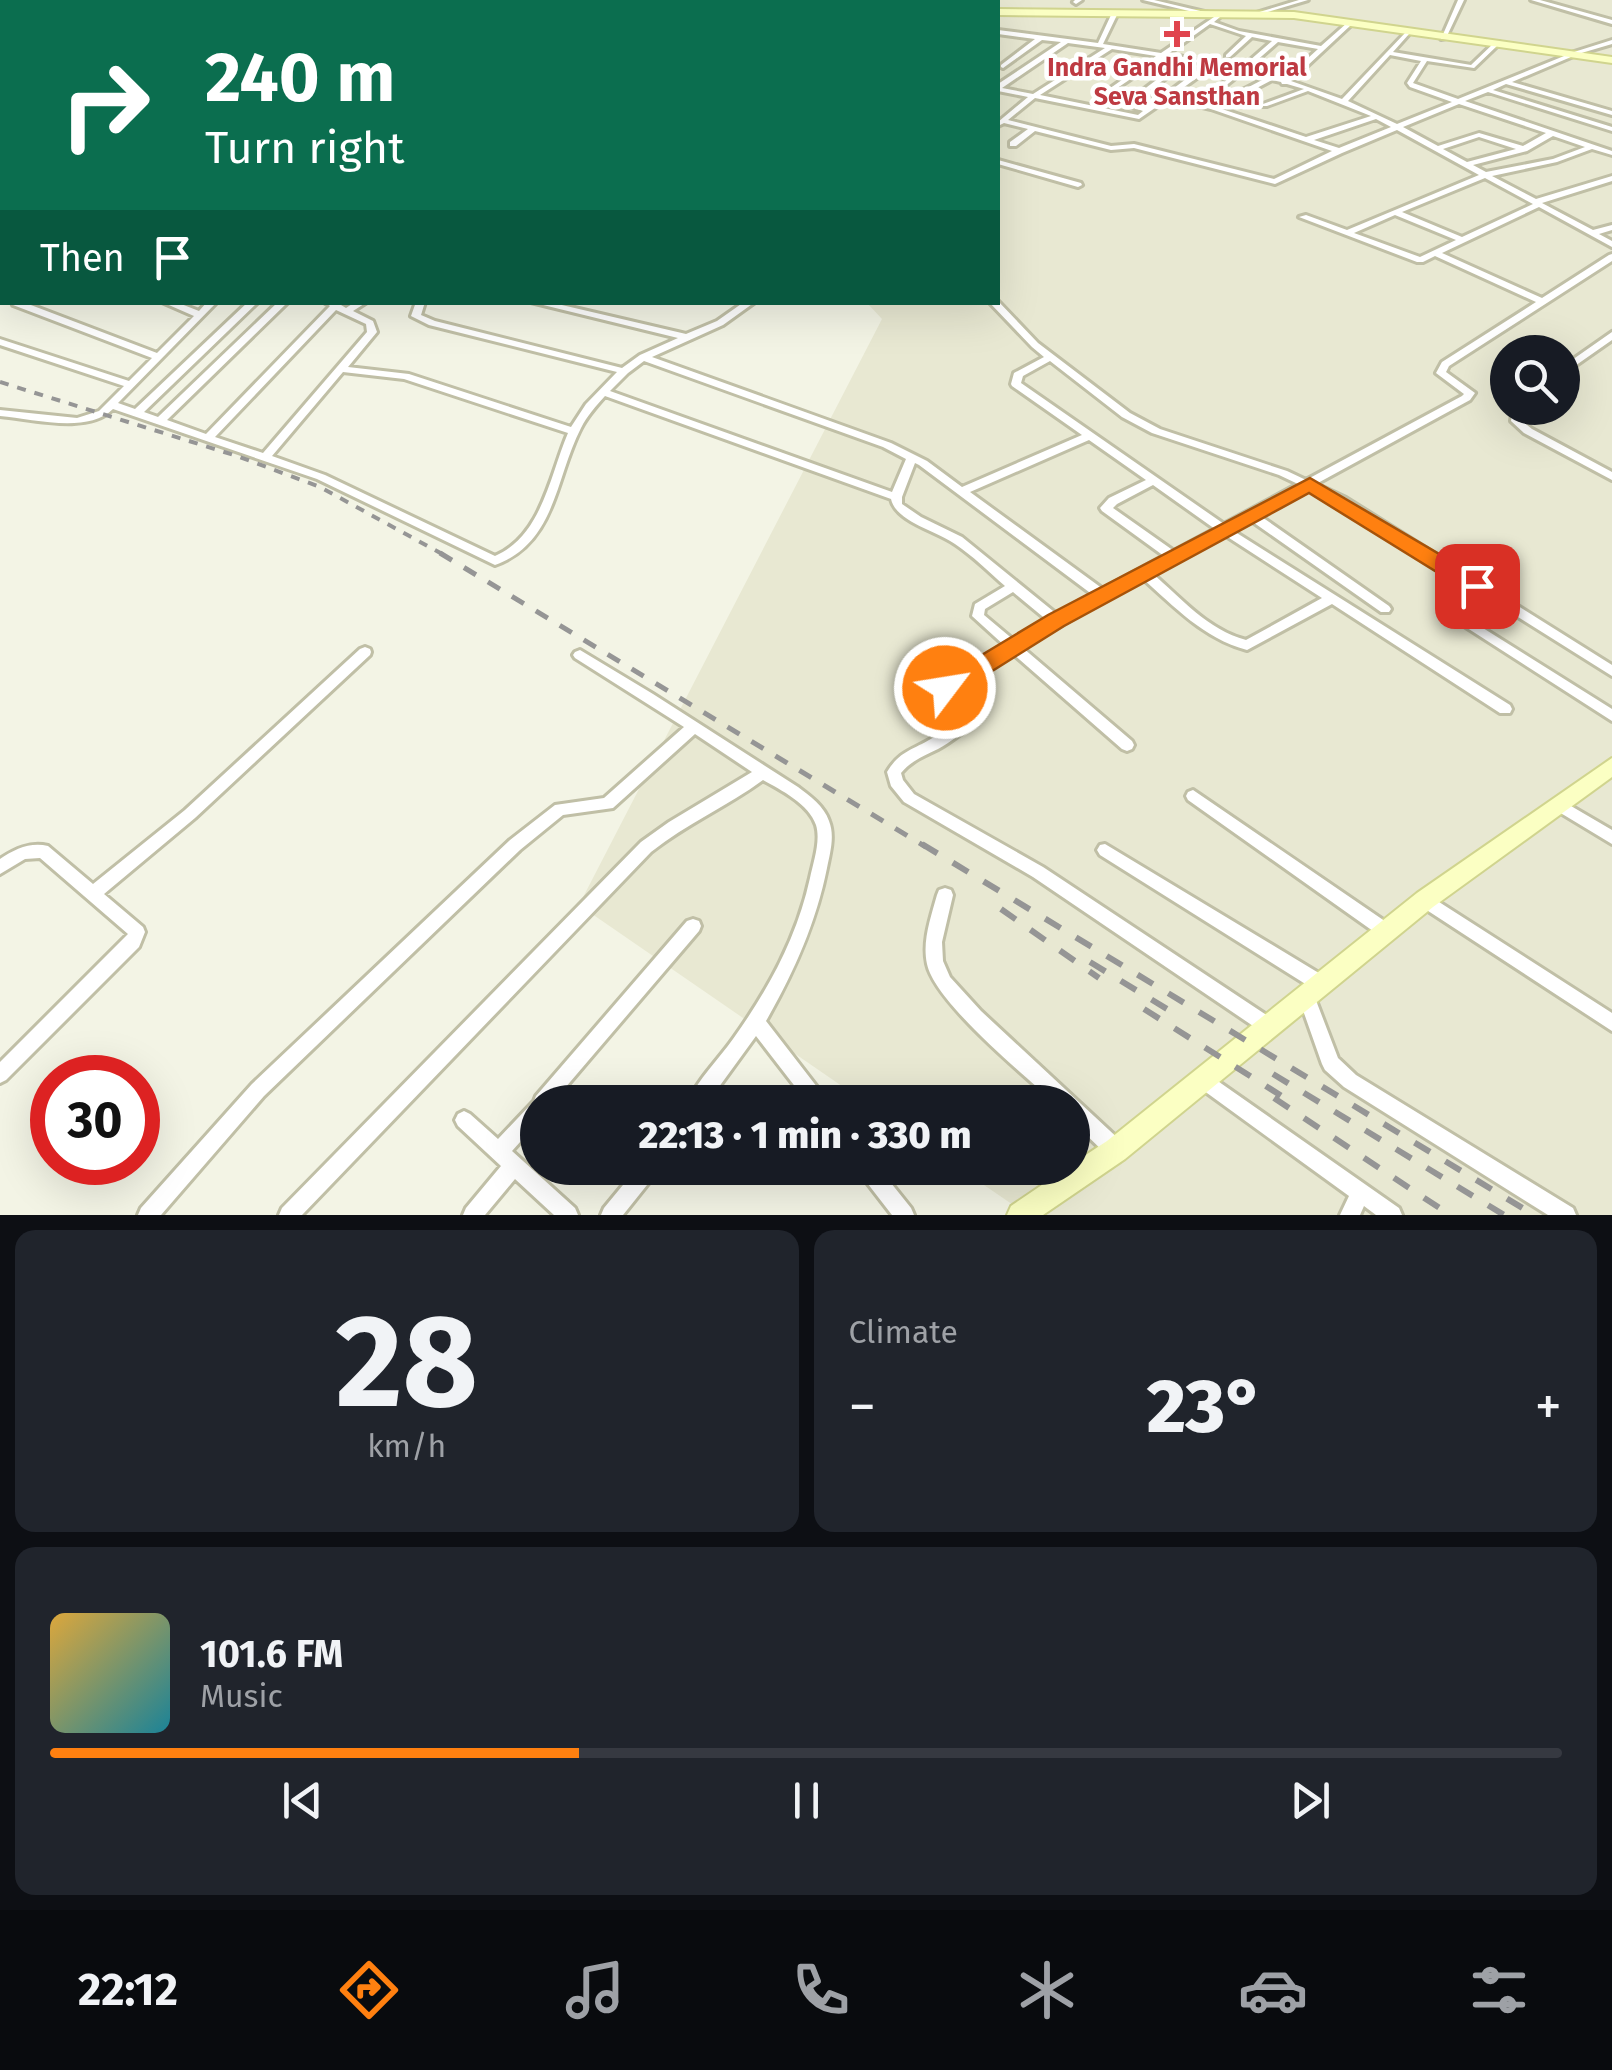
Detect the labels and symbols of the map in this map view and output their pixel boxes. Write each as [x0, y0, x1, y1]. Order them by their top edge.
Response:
marker: Indra Gandhi Memorial Seva Sansthan [1164, 21, 1190, 47]
place label: Indra Gandhi Memorial Seva Sansthan [1047, 53, 1307, 112]
pin [1435, 544, 1520, 629]
position arrow [893, 636, 997, 740]
speed limit sign: 30 [30, 1055, 160, 1185]

